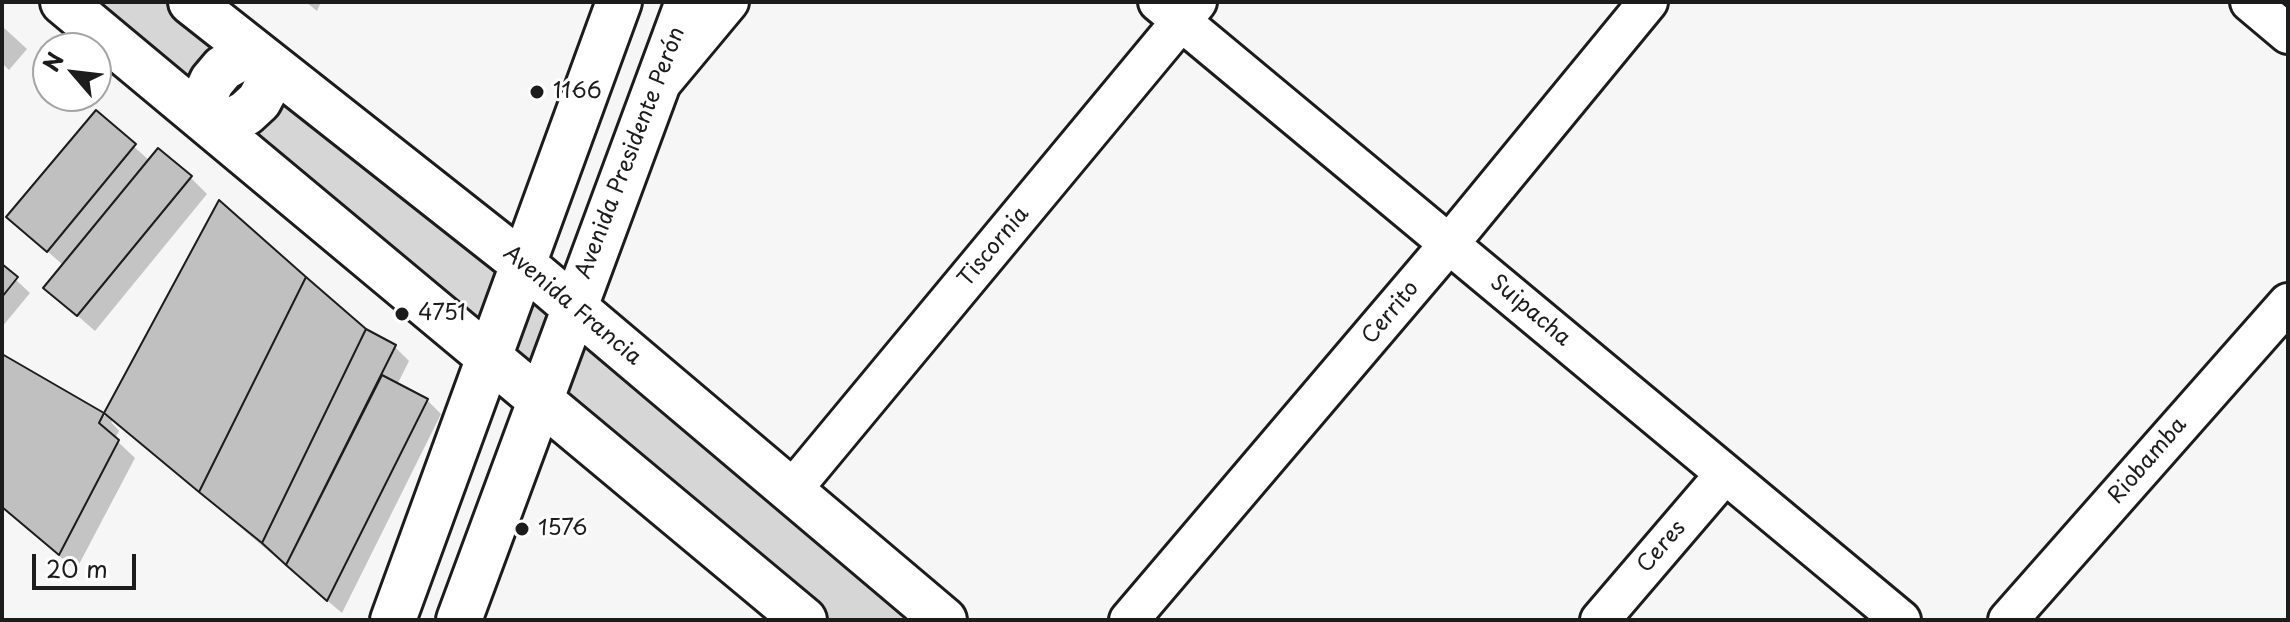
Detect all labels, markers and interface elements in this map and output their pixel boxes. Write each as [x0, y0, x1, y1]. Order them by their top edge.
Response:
street label: Avenida Presidente Perón [571, 23, 691, 283]
north arrow [32, 32, 112, 112]
text: N [33, 46, 71, 77]
place label: 1166 [553, 79, 602, 105]
marker: 1166 [528, 83, 546, 101]
street label: Tiscornia [953, 202, 1035, 292]
street label: Avenida Francia [498, 241, 646, 371]
street label: Suipacha [1484, 270, 1576, 352]
street label: Cerrito [1357, 276, 1425, 350]
place label: 4751 [418, 301, 466, 327]
marker: 4751 [393, 305, 411, 323]
street label: Riobamba [2103, 412, 2193, 510]
place label: 1576 [538, 516, 587, 542]
street label: Ceres [1632, 516, 1692, 578]
marker: 1576 [513, 520, 531, 538]
scale bar [36, 538, 140, 588]
text: 20 m [46, 550, 108, 586]

